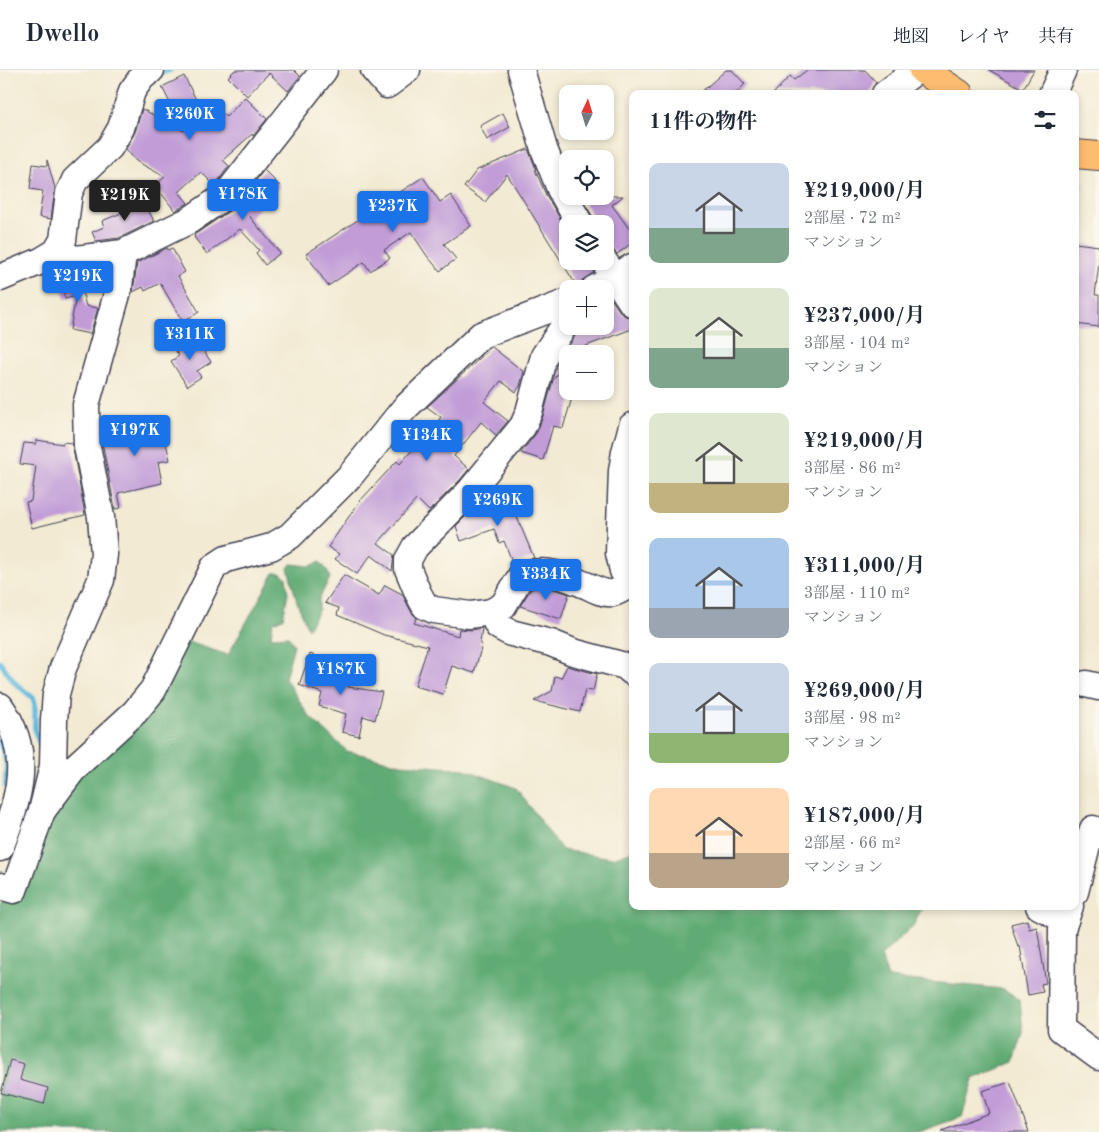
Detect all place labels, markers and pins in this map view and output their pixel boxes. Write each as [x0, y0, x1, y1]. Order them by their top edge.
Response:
pin: ¥260K [155, 98, 225, 141]
pin: ¥178K [208, 178, 278, 221]
pin: ¥219K [90, 180, 160, 222]
pin: ¥237K [358, 190, 428, 233]
pin: ¥219K [43, 260, 113, 303]
pin: ¥311K [155, 318, 225, 361]
pin: ¥197K [100, 414, 170, 457]
pin: ¥134K [392, 420, 462, 462]
pin: ¥269K [463, 484, 533, 527]
pin: ¥334K [511, 558, 581, 601]
pin: ¥187K [306, 654, 376, 696]

